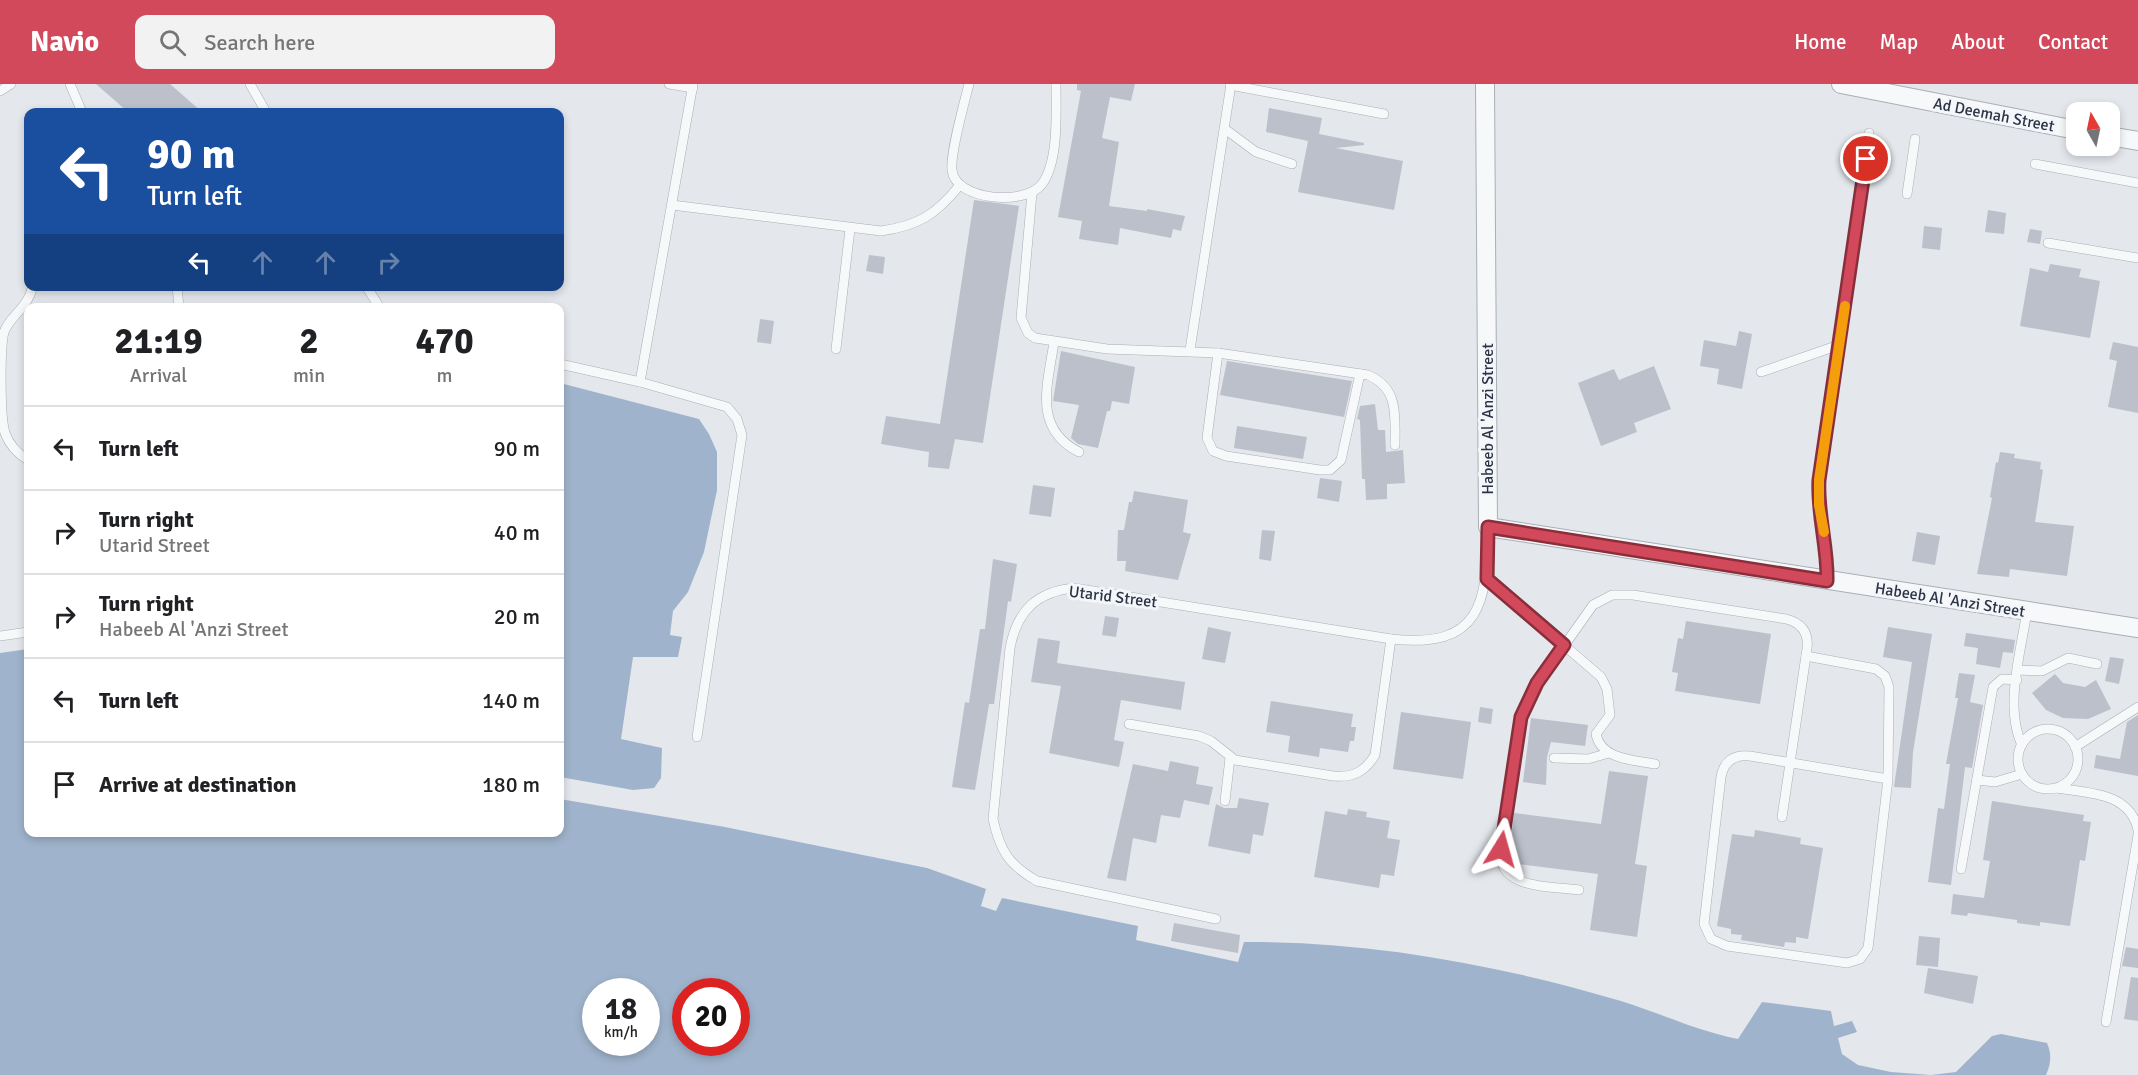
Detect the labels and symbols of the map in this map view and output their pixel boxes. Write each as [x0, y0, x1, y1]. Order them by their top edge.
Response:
street label: Ad Deemah Street [1932, 93, 2056, 137]
north arrow [2066, 102, 2120, 156]
pin [1840, 133, 1891, 184]
street label: Habeeb Al 'Anzi Street [1478, 343, 1498, 495]
street label: Habeeb Al 'Anzi Street [1873, 578, 2027, 622]
street label: Utarid Street [1068, 582, 1158, 612]
position arrow [1469, 817, 1533, 881]
speed limit sign: 20 [672, 978, 750, 1056]

